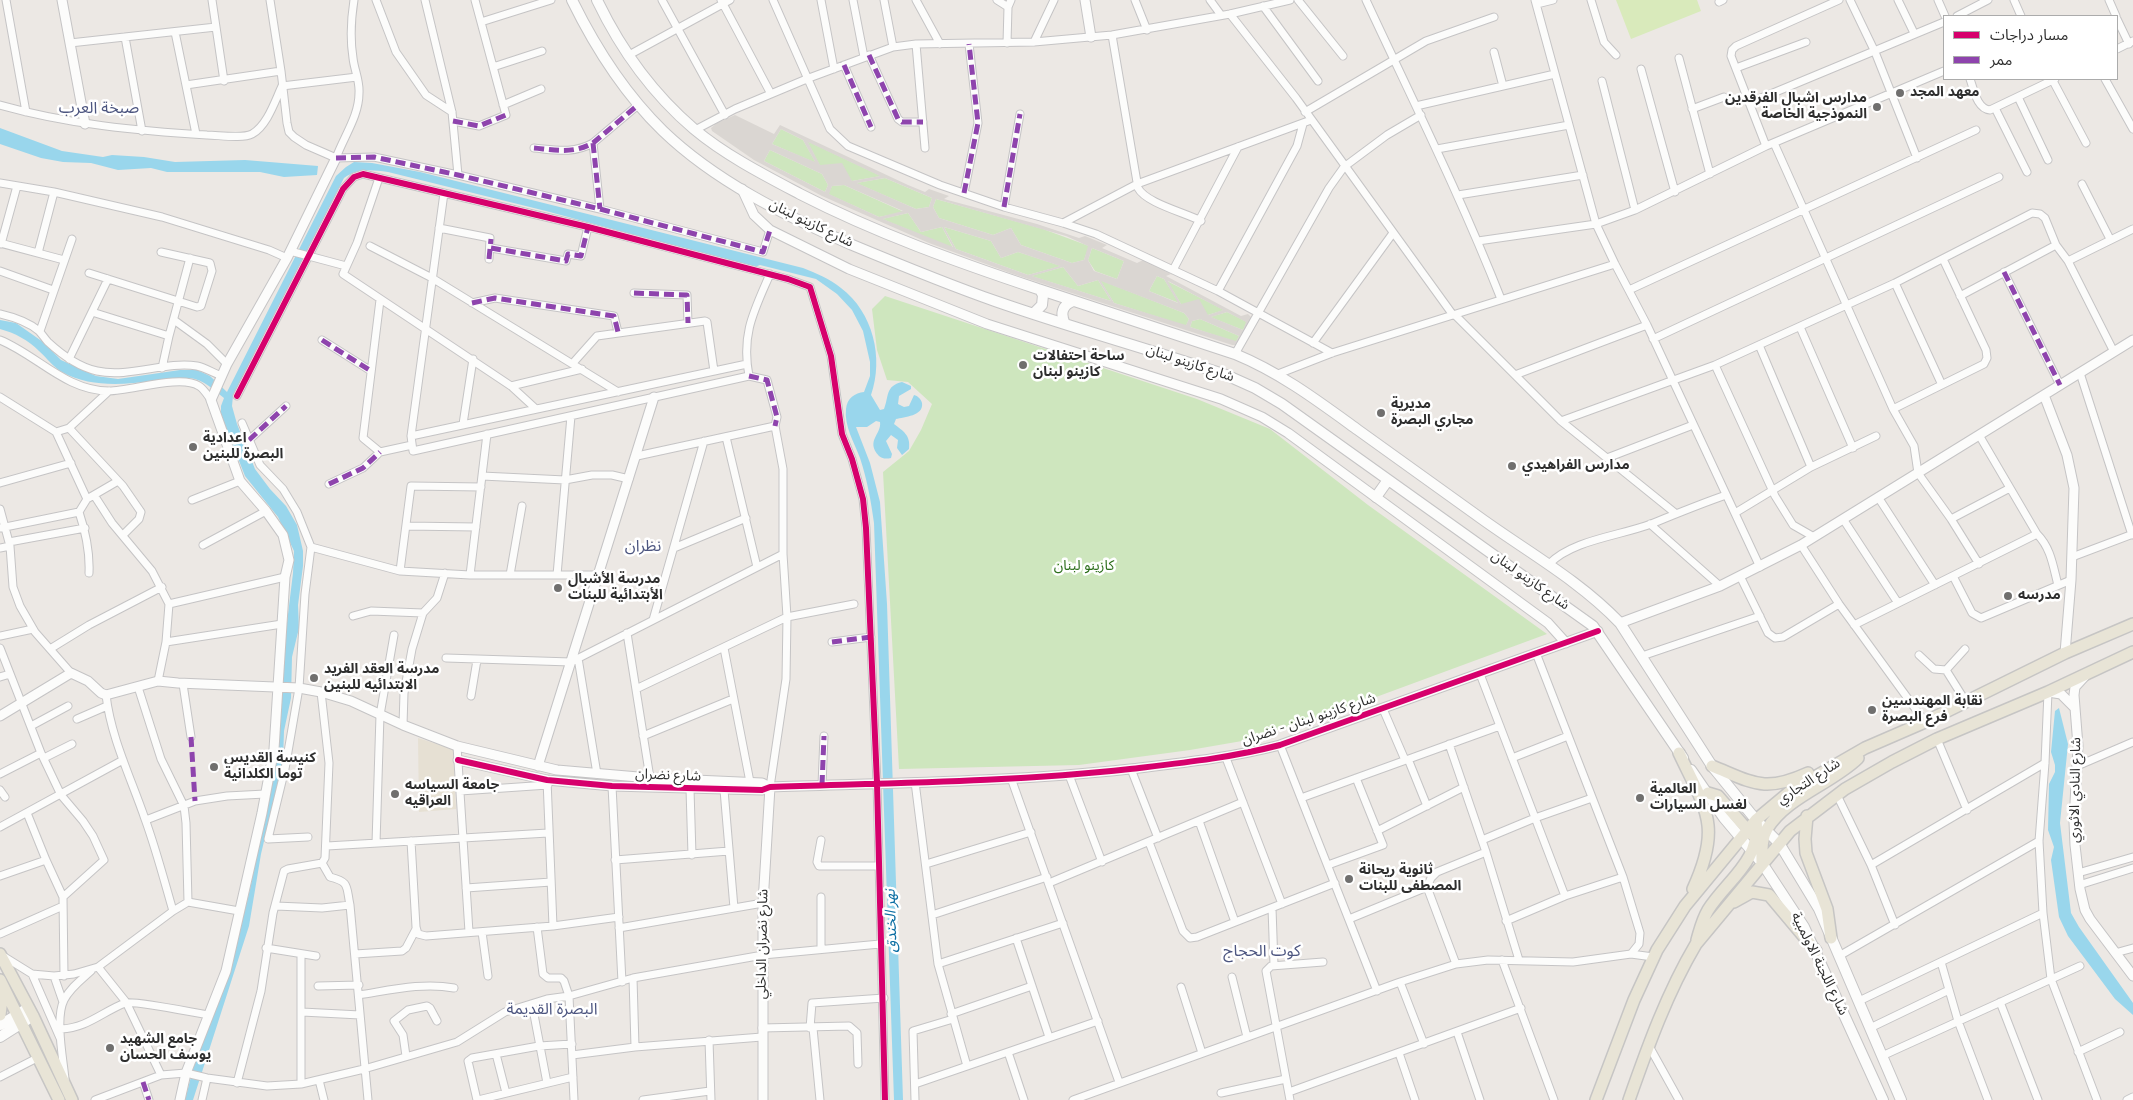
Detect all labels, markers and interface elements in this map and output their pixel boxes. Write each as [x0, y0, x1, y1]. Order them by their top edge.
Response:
legend [1943, 15, 2118, 80]
text: مسار دراجات [1990, 25, 2068, 45]
text: ممر [1990, 50, 2013, 70]
place label: معهد المجد [1910, 85, 1980, 101]
marker: معهد المجد [1894, 87, 1906, 99]
place label: مدارس اشبال الفرقدين النموذجية الخاصة [1725, 91, 1867, 124]
district label: صبخة العرب [59, 99, 139, 119]
marker: مدارس اشبال الفرقدين النموذجية الخاصة [1871, 101, 1883, 113]
street label: شارع كازينو لبنان [766, 196, 856, 252]
street label: شارع كازينو لبنان [1144, 342, 1236, 386]
place label: ساحة احتفالات كازينو لبنان [1033, 349, 1125, 382]
marker: ساحة احتفالات كازينو لبنان [1017, 359, 1029, 371]
place label: مديرية مجاري البصرة [1391, 397, 1474, 430]
marker: مديرية مجاري البصرة [1375, 407, 1387, 419]
place label: اعدادية البصرة للبنين [203, 431, 283, 464]
marker: اعدادية البصرة للبنين [187, 441, 199, 453]
place label: مدارس الفراهيدي [1522, 458, 1630, 474]
marker: مدارس الفراهيدي [1506, 460, 1518, 472]
district label: نظران [625, 537, 661, 557]
street label: شارع كازينو لبنان [1488, 548, 1572, 614]
park label: كازينو لبنان [1054, 559, 1114, 575]
place label: مدرسة الأشبال الأبتدائية للبنات [568, 572, 663, 604]
marker: مدرسة الأشبال الأبتدائية للبنات [552, 582, 564, 594]
place label: مدرسه [2018, 588, 2061, 604]
marker: مدرسه [2002, 590, 2014, 602]
place label: مدرسة العقد الفريد الابتدائيه للبنين [324, 662, 439, 694]
marker: مدرسة العقد الفريد الابتدائيه للبنين [308, 672, 320, 684]
street label: شارع كازينو لبنان - نضران [1240, 690, 1378, 750]
place label: نقابة المهندسين فرع البصرة [1882, 694, 1983, 726]
marker: نقابة المهندسين فرع البصرة [1866, 704, 1878, 716]
street label: شارع النادي الاثوري [2067, 737, 2085, 843]
place label: كنيسة القديس توما الكلدانية [224, 751, 316, 784]
street label: شارع التجاري [1774, 755, 1844, 809]
marker: كنيسة القديس توما الكلدانية [208, 761, 220, 773]
street label: شارع نضران [635, 766, 701, 786]
place label: جامعة السياسه العراقيه [405, 778, 499, 810]
place label: العالمية لغسل السيارات [1650, 782, 1747, 814]
marker: جامعة السياسه العراقيه [389, 788, 401, 800]
marker: العالمية لغسل السيارات [1634, 792, 1646, 804]
place label: ثانوية ريحانة المصطفى للبنات [1359, 863, 1461, 896]
marker: ثانوية ريحانة المصطفى للبنات [1343, 873, 1355, 885]
street label: شارع نضران الداخلي [754, 889, 772, 999]
water label: نهر الخندق [882, 889, 902, 953]
street label: شارع اللجنة الاولمبية [1787, 910, 1851, 1018]
district label: كوت الحجاج [1223, 942, 1301, 962]
district label: البصرة القديمة [506, 1000, 598, 1020]
place label: جامع الشهيد يوسف الحسان [120, 1032, 211, 1064]
marker: جامع الشهيد يوسف الحسان [104, 1042, 116, 1054]

